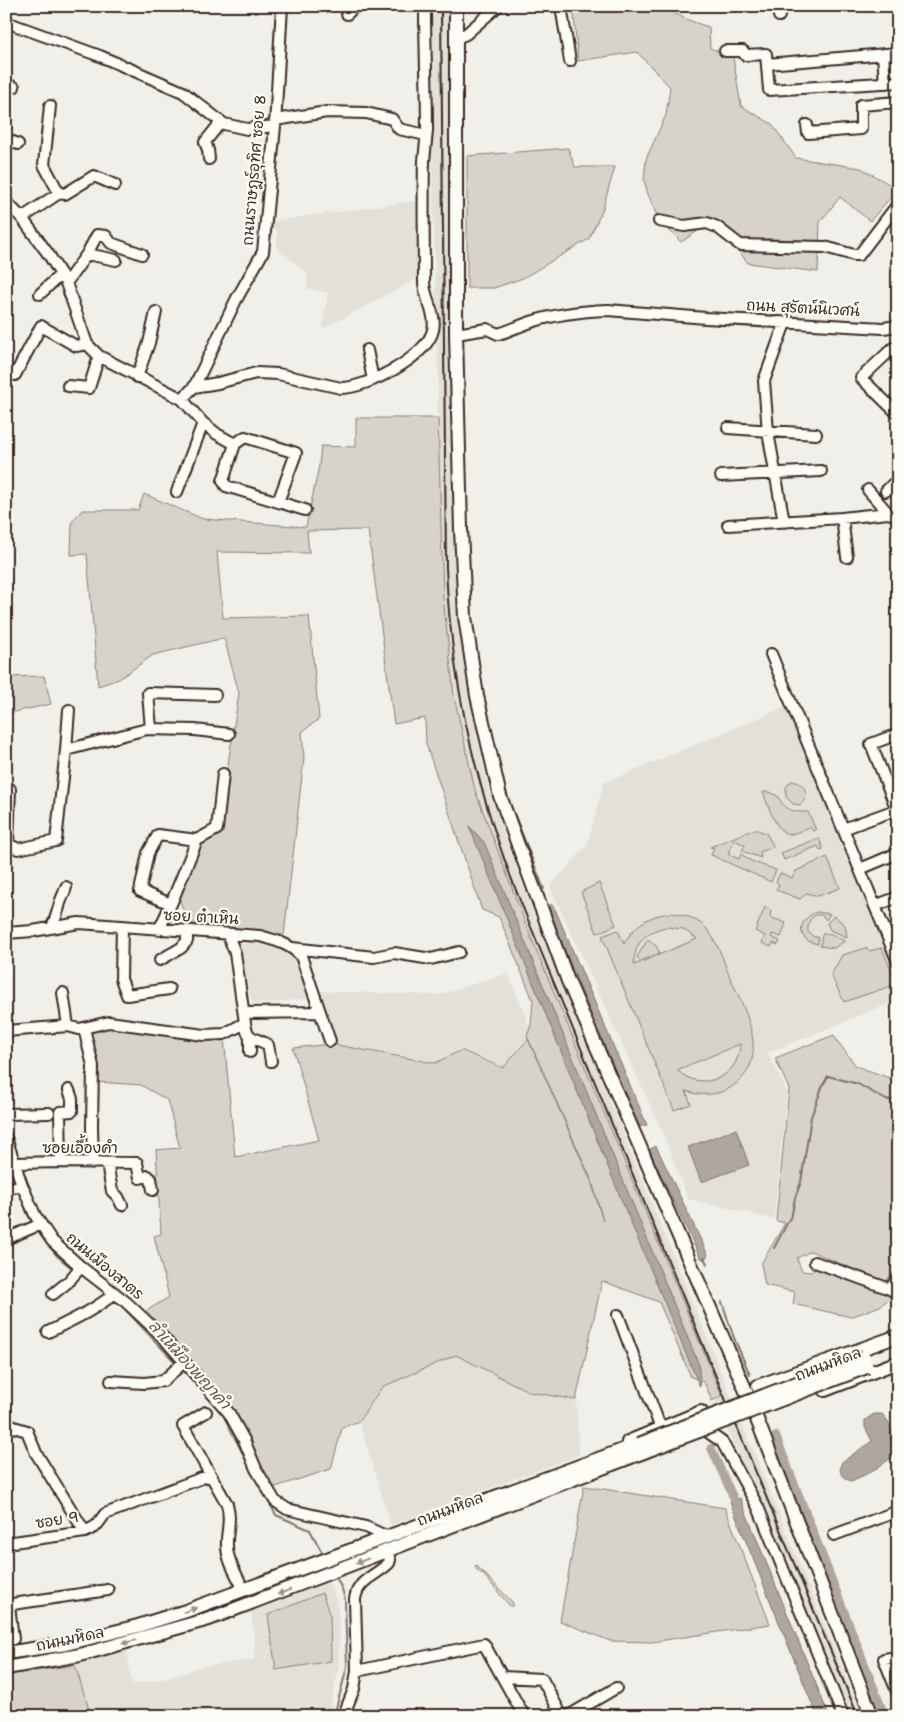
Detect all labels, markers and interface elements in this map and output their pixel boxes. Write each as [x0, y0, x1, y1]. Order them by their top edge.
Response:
street label: ถนนราษฎร์อุทิศ ซอย 8 [237, 94, 272, 246]
street label: ถนน สุรัตน์นิเวศน์ [746, 295, 860, 322]
street label: ซอย ต๋าเหิน [163, 905, 239, 929]
street label: ซอยเอื้องคำ [42, 1134, 118, 1158]
street label: ถนนเมืองสาตร [62, 1228, 148, 1304]
water label: ลำเหมืองพญาคำ [144, 1315, 236, 1414]
street label: ถนนมหิดล [792, 1342, 864, 1386]
street label: ถนนมหิดล [414, 1487, 486, 1531]
street label: ซอย 9 [34, 1507, 80, 1533]
one-way arrow [354, 1557, 369, 1565]
one-way arrow [277, 1588, 291, 1596]
one-way arrow [182, 1606, 197, 1613]
street label: ถนนมหิดล [34, 1622, 106, 1656]
one-way arrow [122, 1638, 137, 1646]

